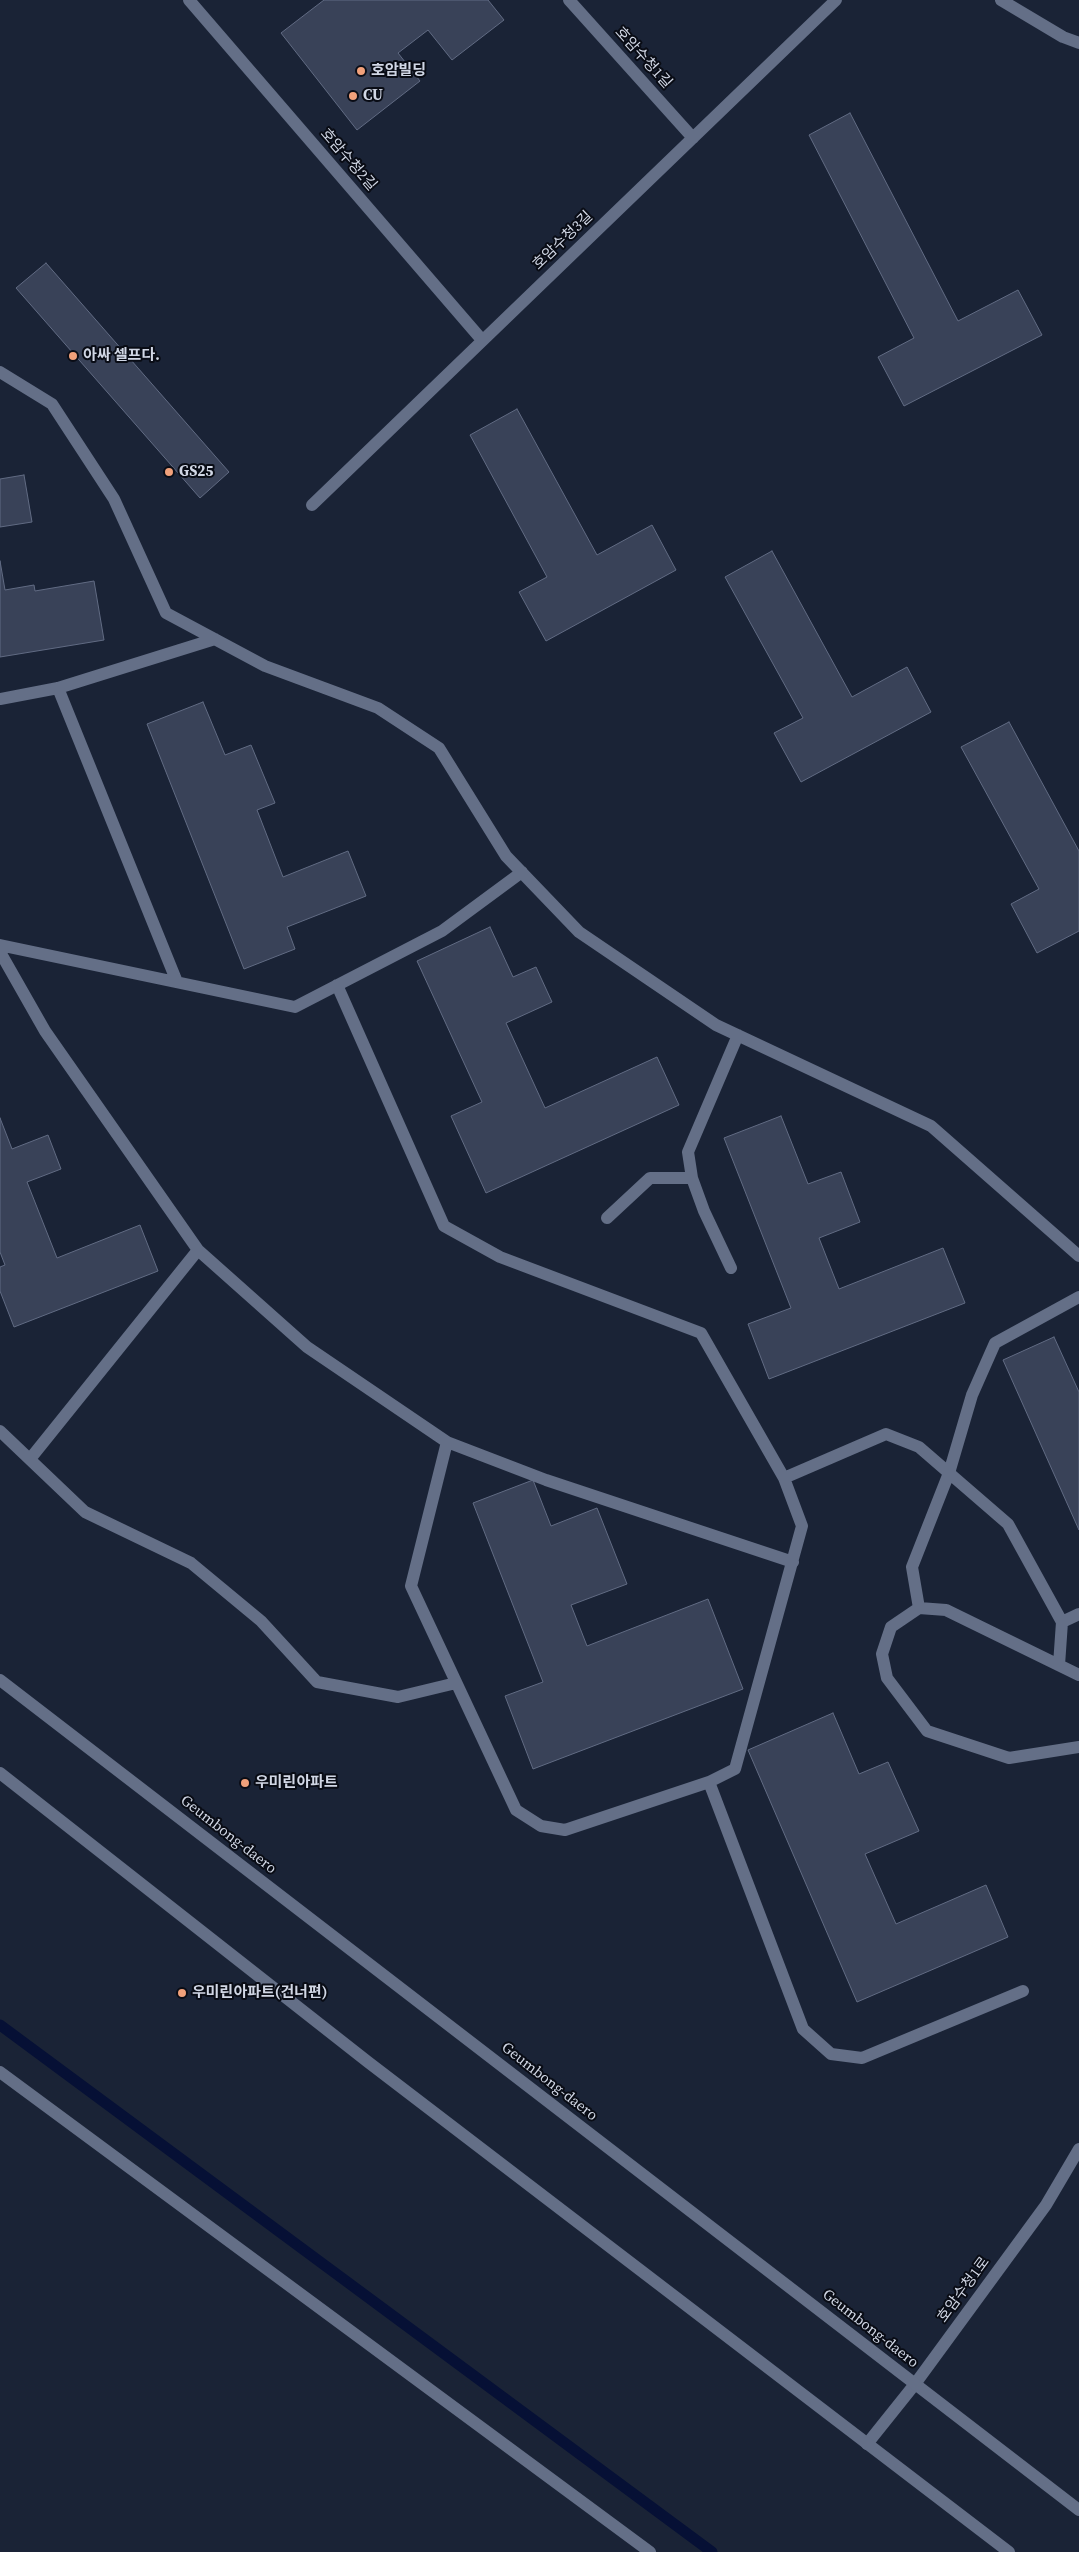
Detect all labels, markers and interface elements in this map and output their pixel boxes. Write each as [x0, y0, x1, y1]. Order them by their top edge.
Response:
street label: 호암수청1길 [611, 24, 675, 92]
place label: 호암빌딩 [371, 62, 426, 80]
marker: 호암빌딩 [355, 65, 367, 77]
place label: CU [363, 87, 383, 105]
marker: CU [347, 90, 359, 102]
street label: 호암수청2길 [316, 125, 380, 195]
street label: 호암수청3길 [529, 208, 597, 274]
place label: 아싸 셀프다. [83, 347, 160, 365]
marker: 아싸 셀프다. [67, 350, 79, 362]
place label: GS25 [179, 463, 213, 481]
marker: GS25 [163, 466, 175, 478]
place label: 우미린아파트 [255, 1774, 338, 1792]
marker: 우미린아파트 [239, 1777, 251, 1789]
street label: Geumbong-daero [176, 1792, 280, 1878]
place label: 우미린아파트(건너편) [192, 1984, 328, 2002]
marker: 우미린아파트(건너편) [176, 1987, 188, 1999]
street label: Geumbong-daero [497, 2039, 601, 2125]
street label: 호암수청1로 [934, 2254, 994, 2326]
street label: Geumbong-daero [818, 2286, 922, 2372]

